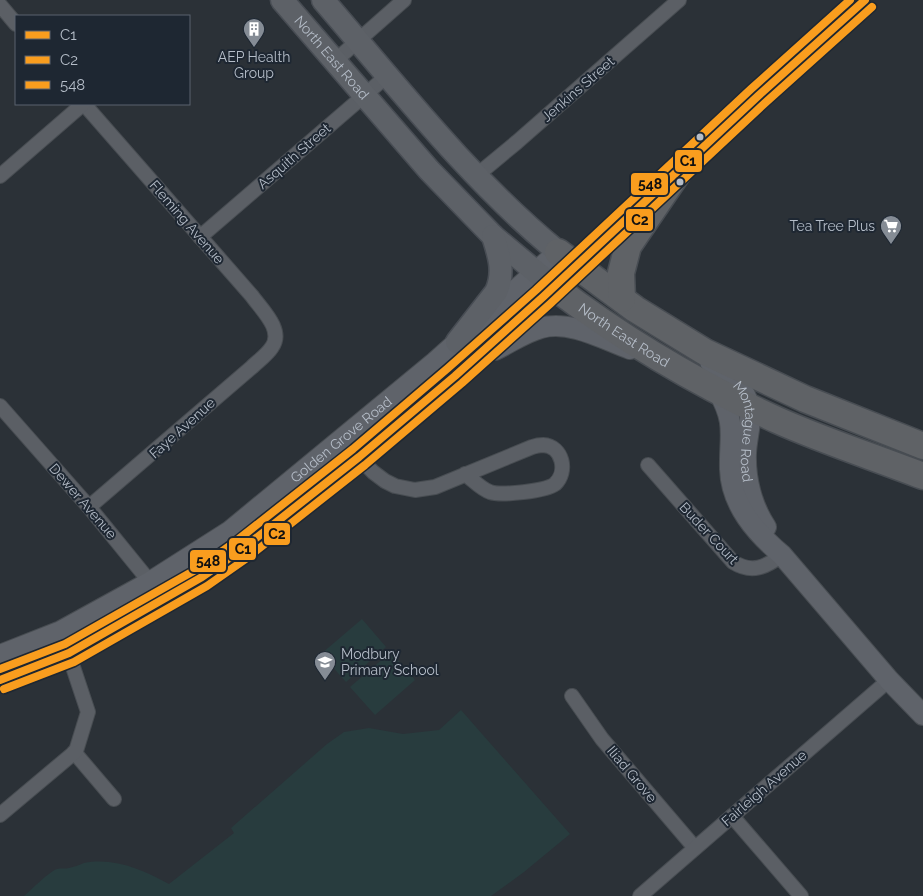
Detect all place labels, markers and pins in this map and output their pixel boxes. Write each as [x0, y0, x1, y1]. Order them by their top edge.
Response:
building icon: AEP Health Group [242, 17, 266, 48]
place label: AEP Health Group [218, 49, 290, 81]
unlabelled marker [695, 132, 705, 142]
unlabelled marker [675, 177, 685, 187]
supermarket icon: Tea Tree Plus [879, 214, 903, 245]
place label: Tea Tree Plus [789, 218, 875, 234]
place label: Modbury Primary School [341, 646, 439, 678]
school or university icon: Modbury Primary School [313, 650, 337, 681]

